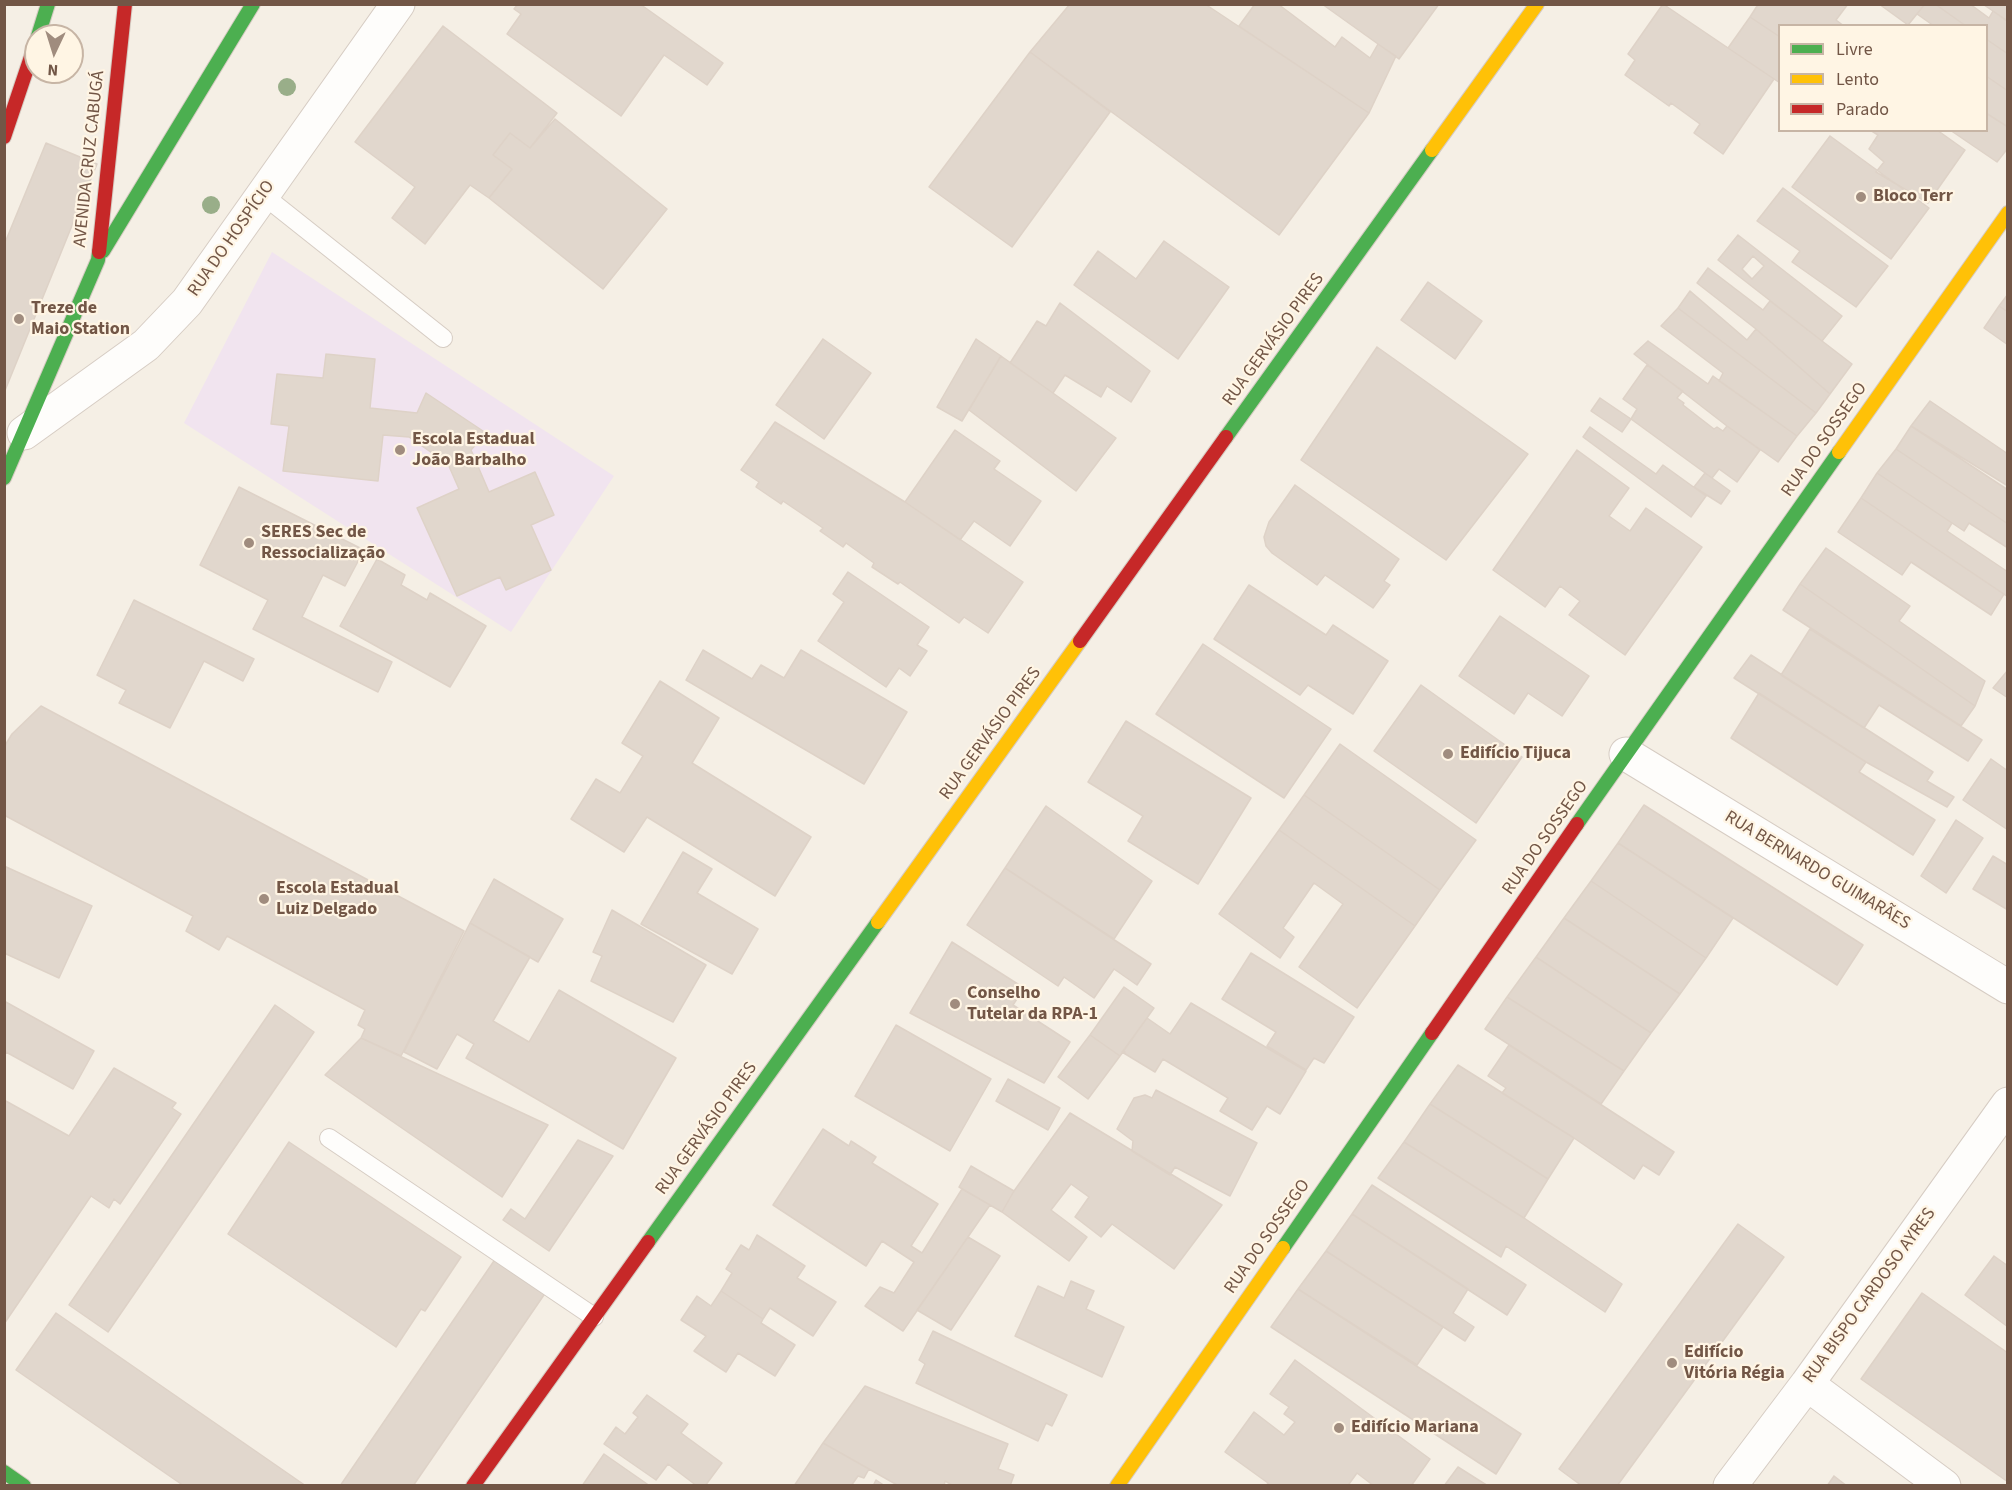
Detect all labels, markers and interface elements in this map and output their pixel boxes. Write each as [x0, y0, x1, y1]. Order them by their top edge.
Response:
north arrow [24, 24, 84, 84]
legend [1778, 24, 1988, 132]
text: Livre [1836, 37, 1873, 62]
text: N [47, 59, 59, 81]
text: Lento [1836, 67, 1879, 92]
street label: AVENIDA CRUZ CABUGÁ [70, 70, 110, 248]
text: Parado [1836, 97, 1889, 122]
street label: RUA DO HOSPÍCIO [184, 177, 280, 301]
place label: Bloco Terr [1873, 186, 1953, 208]
marker: Bloco Terr [1854, 190, 1868, 204]
street label: RUA GERVÁSIO PIRES [1219, 269, 1329, 411]
place label: Treze de Maio Station [31, 298, 130, 340]
marker: Treze de Maio Station [12, 312, 26, 326]
street label: RUA DO SOSSEGO [1778, 379, 1872, 501]
place label: Escola Estadual João Barbalho [412, 429, 535, 472]
marker: Escola Estadual João Barbalho [393, 443, 407, 457]
place label: SERES Sec de Ressocialização [261, 522, 385, 564]
marker: SERES Sec de Ressocialização [242, 536, 256, 550]
street label: RUA GERVÁSIO PIRES [936, 663, 1046, 805]
place label: Edifício Tijuca [1460, 743, 1571, 765]
marker: Edifício Tijuca [1441, 747, 1455, 761]
street label: RUA DO SOSSEGO [1499, 777, 1593, 899]
street label: RUA BERNARDO GUIMARÃES [1720, 807, 1914, 935]
place label: Escola Estadual Luiz Delgado [276, 878, 399, 920]
marker: Escola Estadual Luiz Delgado [257, 892, 271, 906]
place label: Conselho Tutelar da RPA-1 [967, 983, 1098, 1026]
marker: Conselho Tutelar da RPA-1 [948, 997, 962, 1011]
street label: RUA GERVÁSIO PIRES [652, 1058, 762, 1200]
street label: RUA DO SOSSEGO [1221, 1176, 1315, 1298]
street label: RUA BISPO CARDOSO AYRES [1799, 1204, 1941, 1388]
place label: Edifício Vitória Régia [1684, 1342, 1785, 1384]
marker: Edifício Vitória Régia [1665, 1356, 1679, 1370]
place label: Edifício Mariana [1351, 1417, 1479, 1439]
marker: Edifício Mariana [1332, 1421, 1346, 1435]

